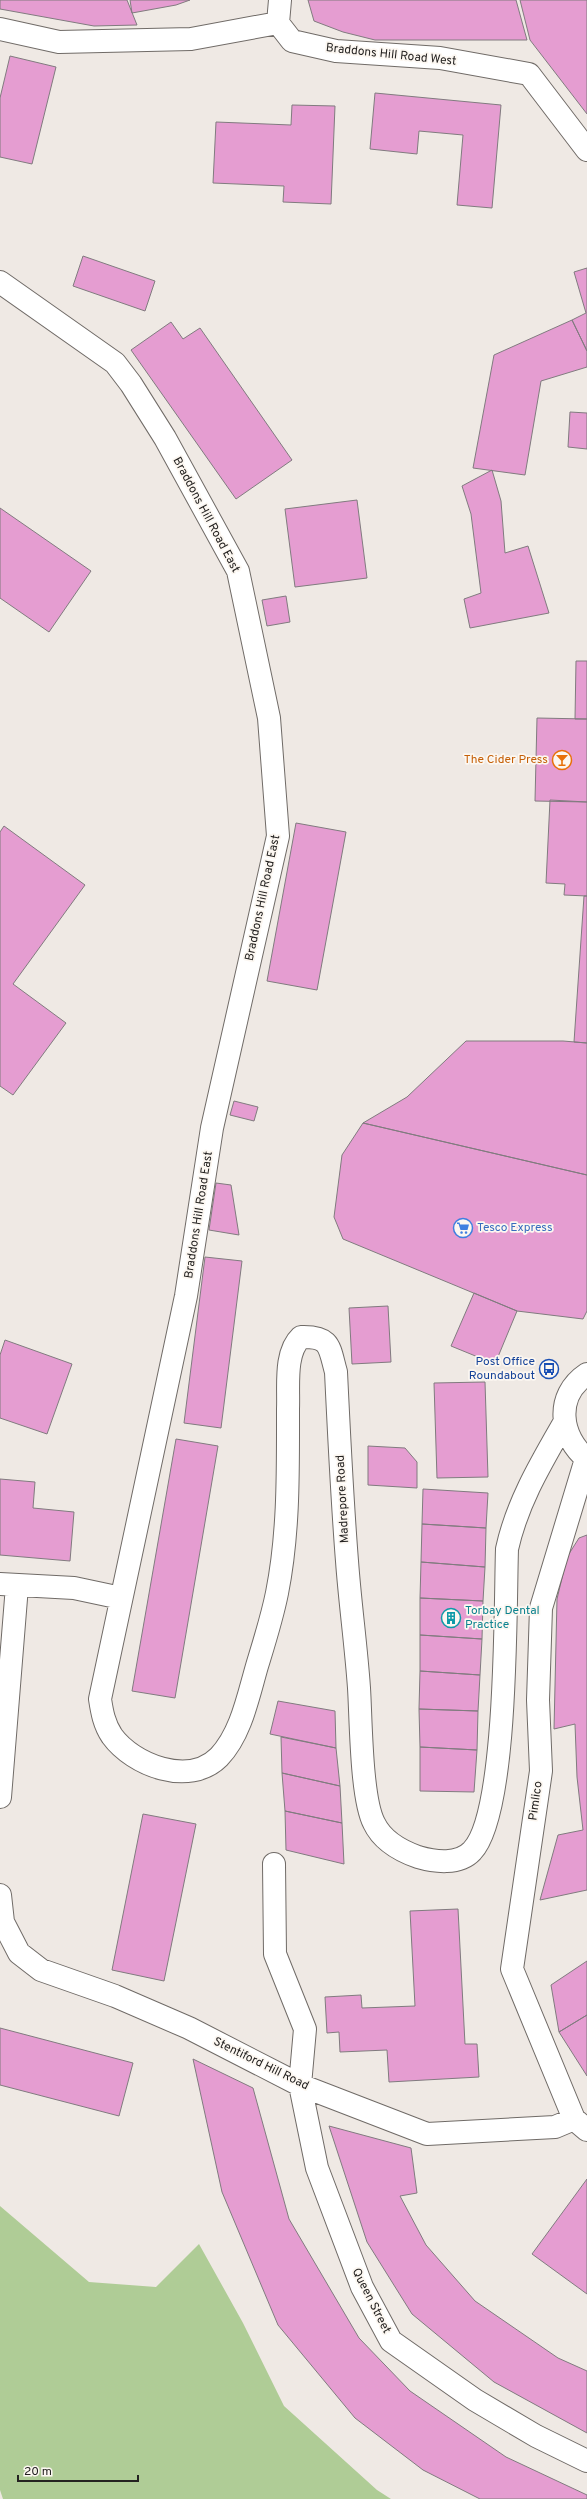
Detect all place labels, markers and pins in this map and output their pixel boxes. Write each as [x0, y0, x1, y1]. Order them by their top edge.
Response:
bar icon: The Cider Press [551, 749, 573, 771]
place label: The Cider Press [464, 752, 548, 768]
supermarket icon: Tesco Express [452, 1217, 474, 1239]
place label: Tesco Express [477, 1220, 553, 1236]
place label: Post Office Roundabout [469, 1354, 535, 1384]
bus stop icon: Post Office Roundabout [538, 1358, 560, 1380]
place label: Torbay Dental Practice [465, 1603, 540, 1633]
building icon: Torbay Dental Practice [440, 1607, 462, 1629]

